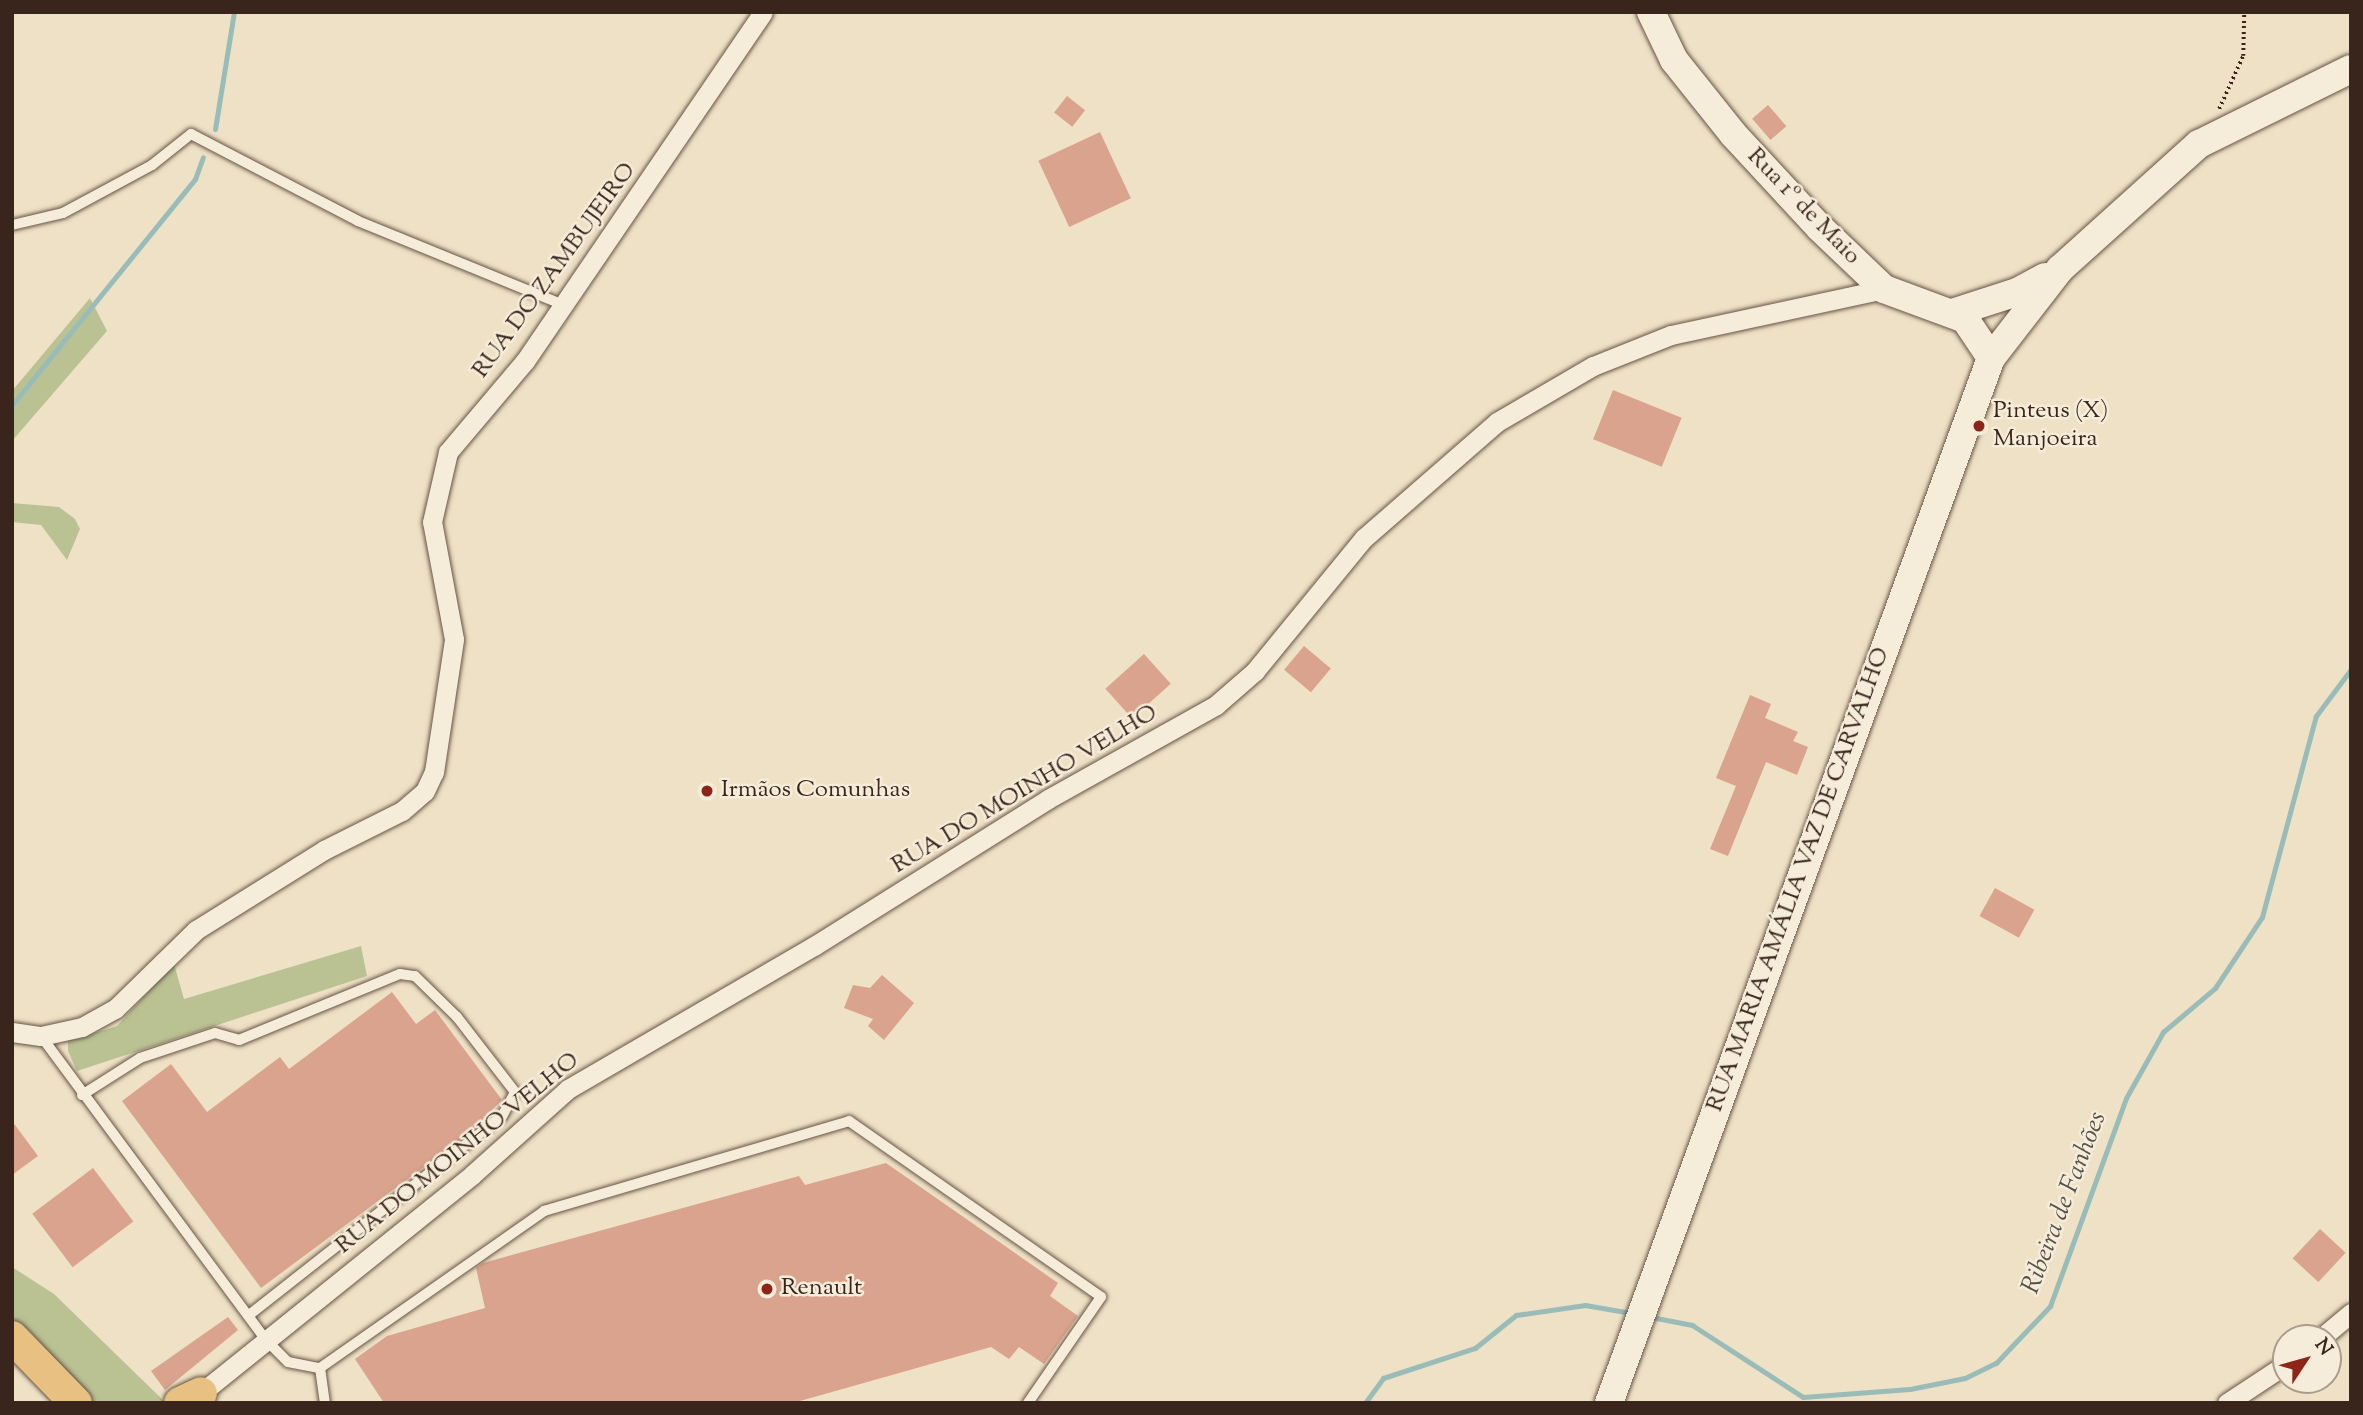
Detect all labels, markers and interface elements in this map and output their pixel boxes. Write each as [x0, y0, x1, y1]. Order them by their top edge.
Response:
street label: Rua 1º de Maio [1740, 143, 1866, 271]
street label: RUA DO ZAMBUJEIRO [467, 158, 643, 384]
place label: Pinteus (X) Manjoeira [1993, 398, 2108, 454]
marker: Pinteus (X) Manjoeira [1971, 418, 1987, 434]
street label: RUA MARIA AMÁLIA VAZ DE CARVALHO [1701, 644, 1897, 1116]
street label: RUA DO MOINHO VELHO [887, 699, 1163, 881]
place label: Irmãos Comunhas [721, 777, 910, 805]
marker: Irmãos Comunhas [699, 783, 715, 799]
street label: RUA DO MOINHO VELHO [331, 1047, 585, 1261]
water label: Ribeira de Fanhões [2016, 1108, 2114, 1298]
place label: Renault [781, 1275, 862, 1303]
marker: Renault [759, 1281, 775, 1297]
north arrow [2272, 1324, 2342, 1394]
text: N [2307, 1333, 2338, 1362]

